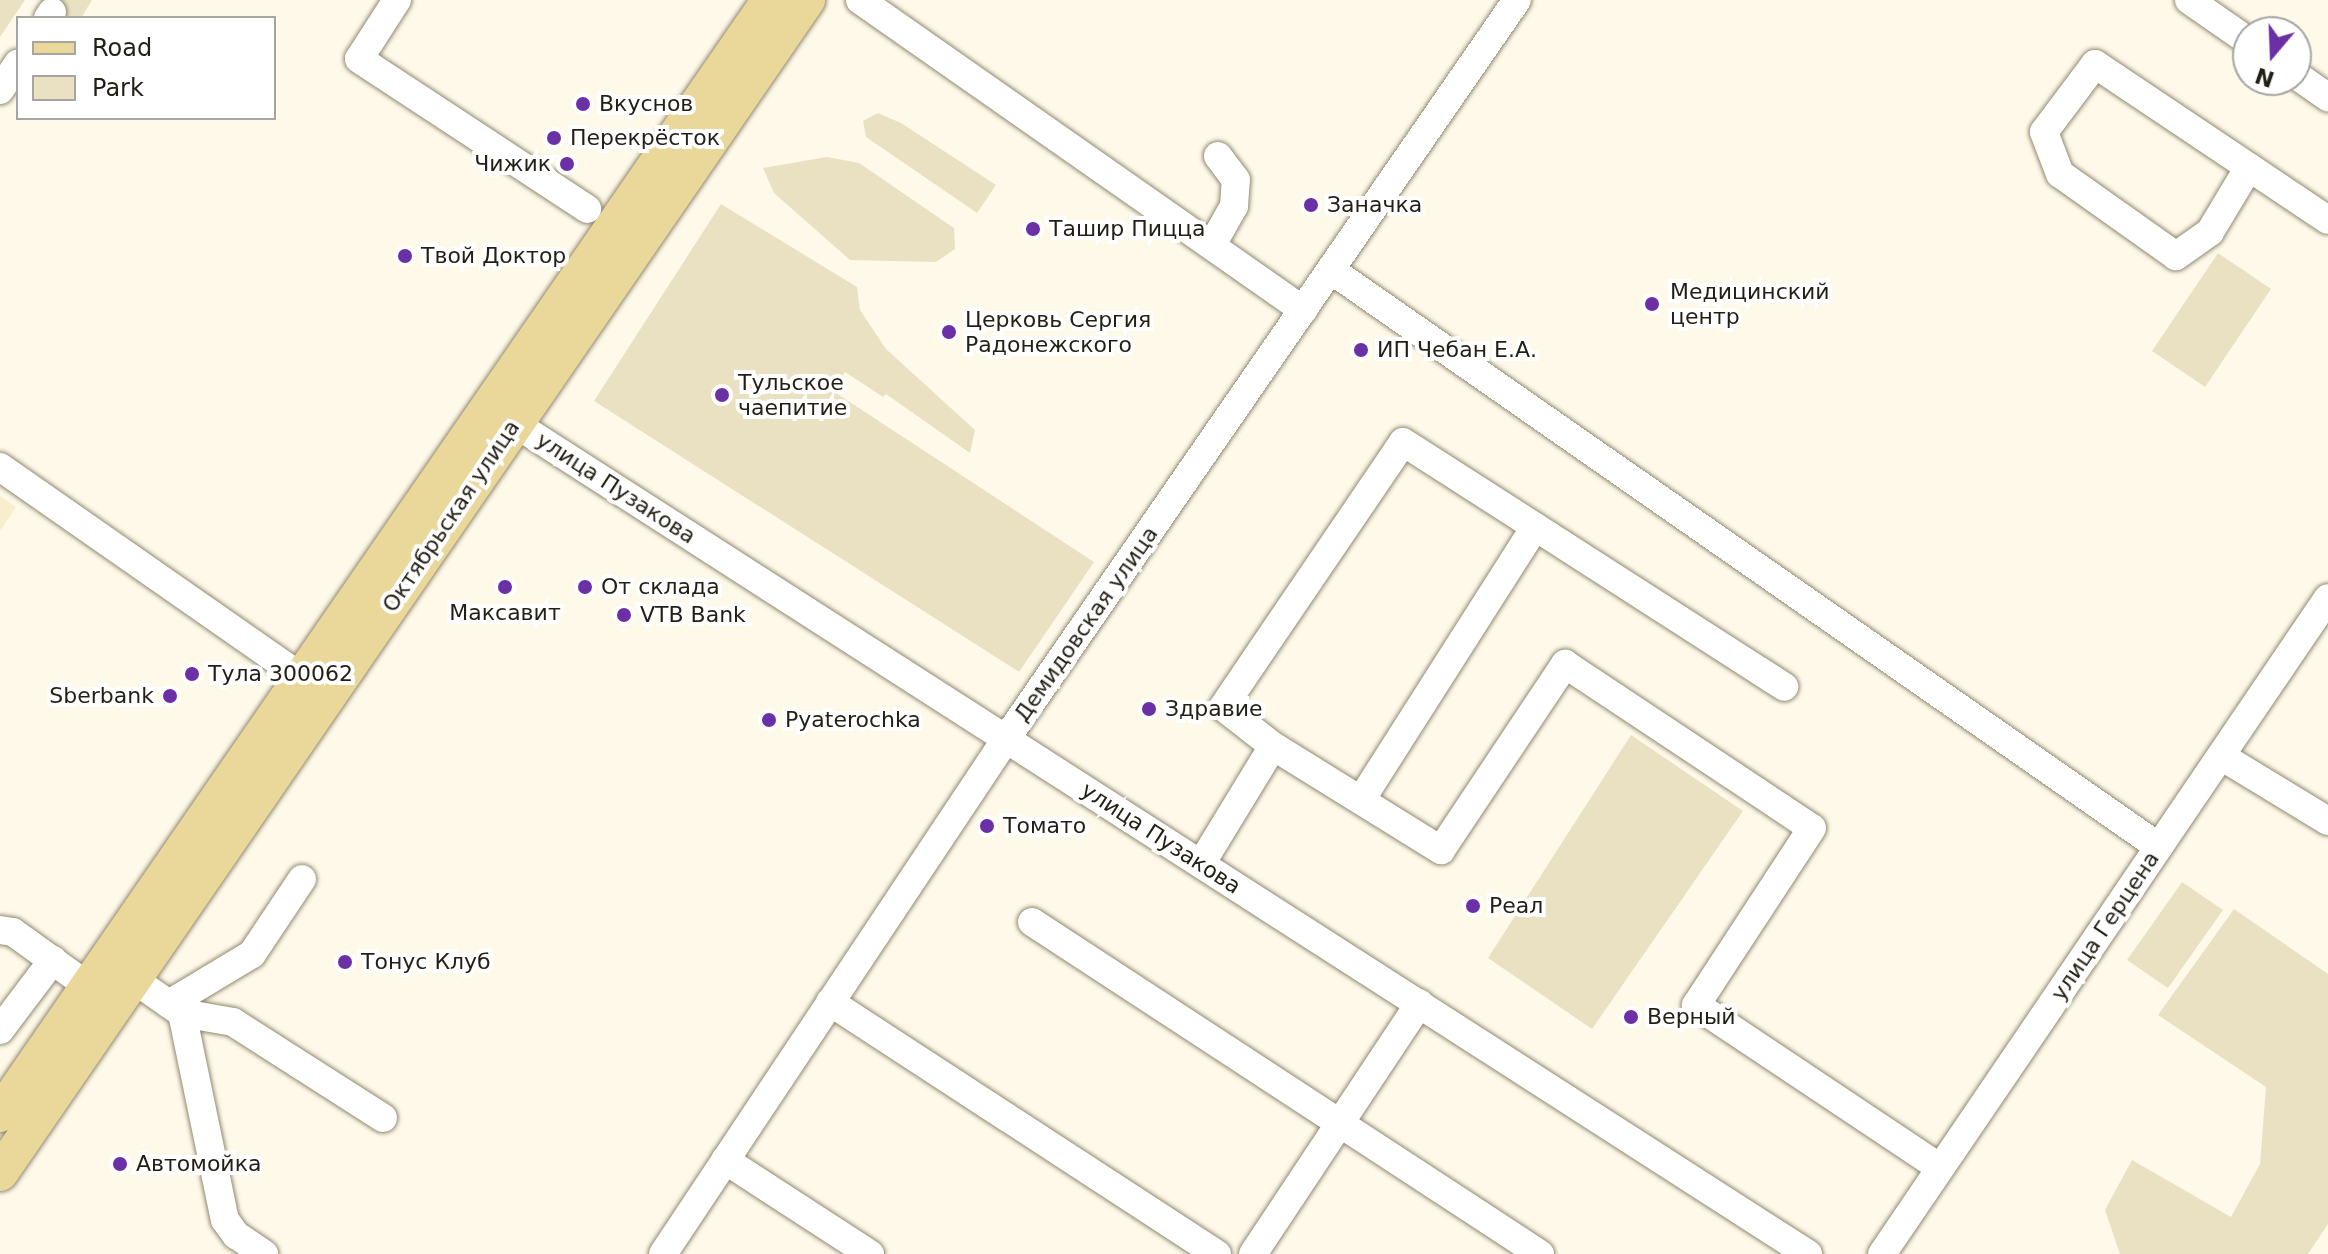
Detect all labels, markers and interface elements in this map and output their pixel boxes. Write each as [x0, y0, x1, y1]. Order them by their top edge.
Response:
legend [16, 16, 276, 120]
north arrow [2232, 16, 2312, 96]
text: Road [92, 34, 152, 62]
text: N [2252, 62, 2277, 92]
text: Park [92, 74, 144, 102]
place label: Вкуснов [599, 91, 693, 117]
marker: Вкуснов [574, 95, 592, 113]
place label: Перекрёсток [570, 125, 720, 151]
marker: Перекрёсток [545, 129, 563, 147]
place label: Чижик [474, 151, 551, 177]
marker: Чижик [558, 155, 576, 173]
place label: Заначка [1327, 192, 1422, 218]
marker: Заначка [1302, 196, 1320, 214]
place label: Ташир Пицца [1049, 216, 1206, 242]
marker: Ташир Пицца [1024, 220, 1042, 238]
place label: Твой Доктор [421, 243, 566, 269]
marker: Твой Доктор [396, 247, 414, 265]
place label: Медицинский центр [1670, 278, 1830, 330]
marker: Медицинский центр [1641, 293, 1663, 315]
place label: Церковь Сергия Радонежского [965, 306, 1151, 358]
marker: Церковь Сергия Радонежского [940, 323, 958, 341]
place label: ИП Чебан Е.А. [1377, 337, 1537, 363]
marker: ИП Чебан Е.А. [1352, 341, 1370, 359]
place label: Тульское чаепитие [738, 369, 847, 420]
marker: Тульское чаепитие [713, 386, 731, 404]
street label: Октябрьская улица [377, 415, 525, 617]
street label: улица Пузакова [531, 427, 701, 549]
street label: Демидовская улица [1009, 521, 1163, 727]
place label: От склада [601, 574, 720, 600]
marker: Максавит [496, 578, 514, 596]
marker: От склада [576, 578, 594, 596]
place label: Максавит [449, 600, 561, 626]
place label: VTB Bank [640, 602, 746, 628]
marker: VTB Bank [615, 606, 633, 624]
place label: Тула 300062 [208, 661, 353, 687]
marker: Тула 300062 [183, 665, 201, 683]
place label: Sberbank [49, 683, 154, 709]
marker: Sberbank [161, 687, 179, 705]
place label: Здравие [1165, 696, 1263, 722]
marker: Здравие [1140, 700, 1158, 718]
place label: Pyaterochka [785, 707, 921, 733]
marker: Pyaterochka [760, 711, 778, 729]
street label: улица Пузакова [1076, 777, 1246, 899]
place label: Томато [1003, 813, 1086, 839]
marker: Томато [978, 817, 996, 835]
street label: улица Герцена [2045, 846, 2165, 1006]
place label: Реал [1489, 893, 1543, 919]
marker: Реал [1464, 897, 1482, 915]
place label: Тонус Клуб [361, 949, 491, 975]
marker: Тонус Клуб [336, 953, 354, 971]
place label: Верный [1647, 1004, 1736, 1030]
marker: Верный [1622, 1008, 1640, 1026]
place label: Автомойка [136, 1151, 261, 1177]
marker: Автомойка [111, 1155, 129, 1173]

